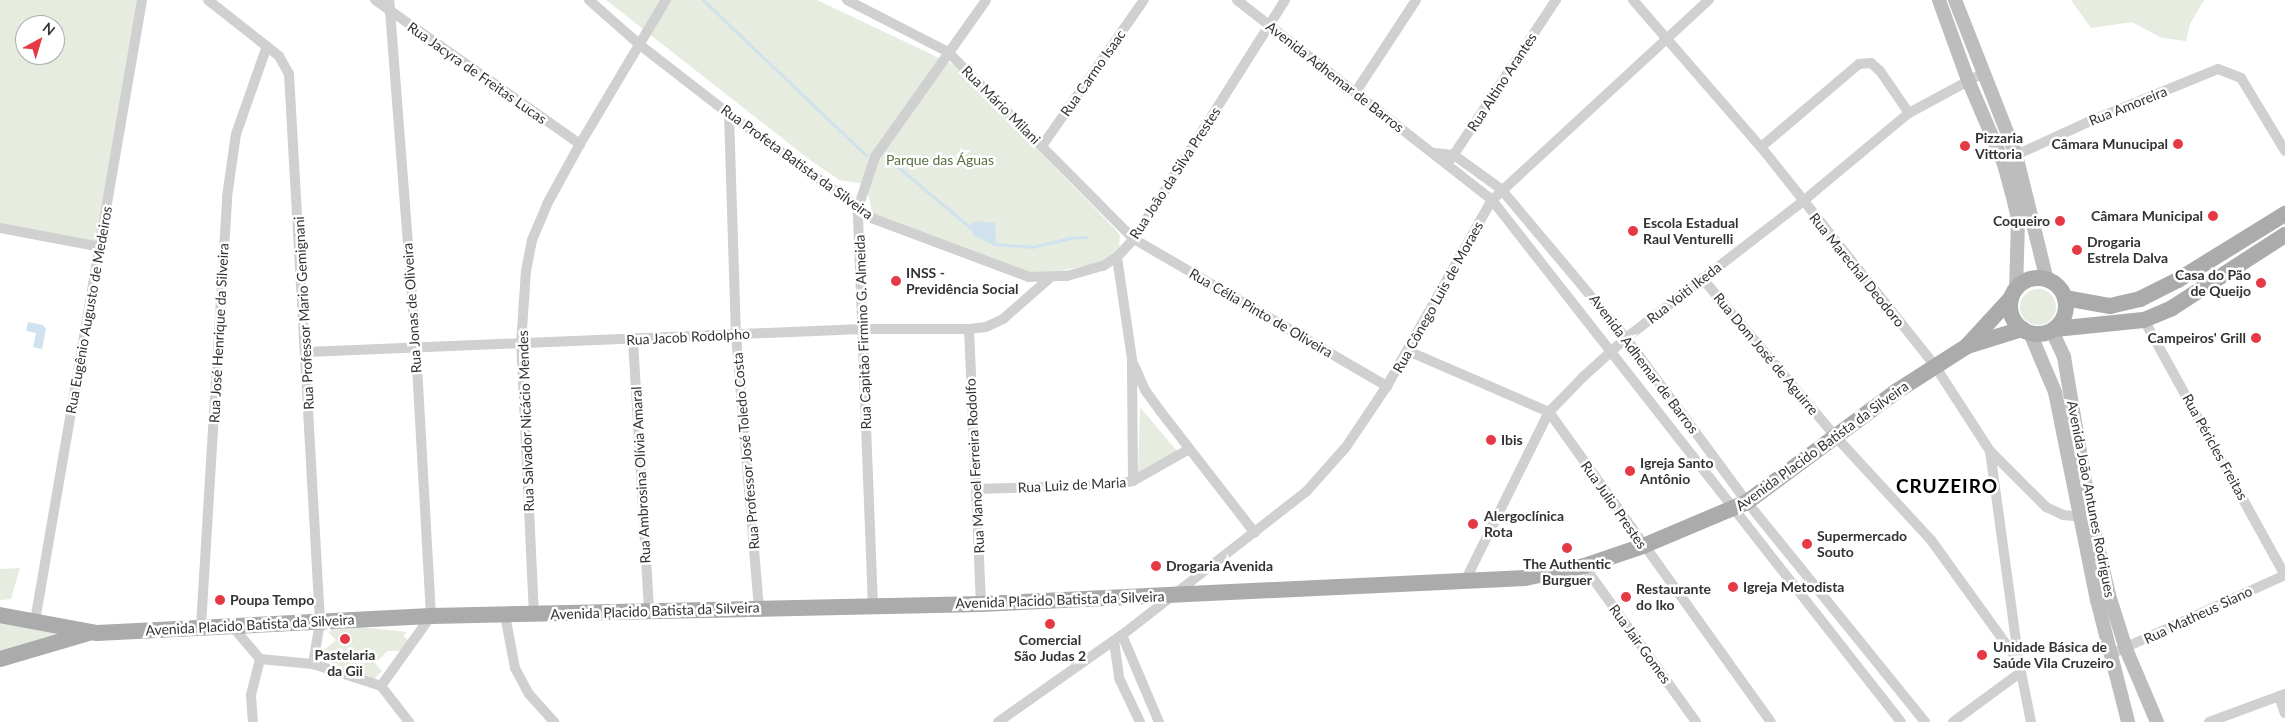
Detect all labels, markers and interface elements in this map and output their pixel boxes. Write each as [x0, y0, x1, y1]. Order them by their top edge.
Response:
north arrow [15, 15, 65, 65]
street label: Rua Jacyra de Freitas Lucas [404, 18, 550, 128]
street label: Avenida Adhemar de Barros [1262, 18, 1408, 136]
text: N [40, 19, 59, 39]
street label: Rua Carmo Isaac [1057, 27, 1129, 119]
street label: Rua Altino Arantes [1464, 29, 1540, 135]
street label: Rua Mário Milani [958, 62, 1044, 148]
street label: Rua Amoreira [2086, 83, 2170, 129]
street label: Rua Profeta Batista da Silveira [718, 101, 876, 223]
street label: Rua João da Silva Prestes [1126, 104, 1224, 242]
place label: Pizzaria Vittoria [1975, 130, 2023, 162]
place label: Câmara Munucipal [2052, 136, 2168, 152]
marker: Câmara Munucipal [2172, 138, 2184, 150]
marker: Pizzaria Vittoria [1959, 140, 1971, 152]
park label: Parque das Águas [886, 152, 994, 168]
street label: Rua Eugênio Augusto de Medeiros [62, 205, 116, 415]
place label: Câmara Municipal [2091, 208, 2203, 224]
street label: Rua Marechal Deodoro [1806, 210, 1908, 330]
marker: Câmara Municipal [2207, 210, 2219, 222]
place label: Coqueiro [1993, 213, 2050, 229]
place label: Escola Estadual Raul Venturelli [1643, 215, 1739, 248]
marker: Coqueiro [2054, 215, 2066, 227]
street label: Rua Professor Mario Gemignani [291, 216, 317, 410]
street label: Rua Cônego Luis de Moraes [1389, 218, 1487, 376]
marker: Escola Estadual Raul Venturelli [1627, 225, 1639, 237]
street label: Rua Capitão Firmino G. Almeida [851, 234, 875, 430]
place label: Drogaria Estrela Dalva [2087, 234, 2168, 266]
street label: Rua José Henrique da Silveira [206, 242, 232, 424]
street label: Rua Jonas de Oliveira [399, 242, 425, 374]
marker: Drogaria Estrela Dalva [2071, 244, 2083, 256]
street label: Rua Yoiti Ikeda [1643, 259, 1725, 327]
place label: INSS - Previdência Social [906, 265, 1019, 298]
street label: Rua Célia Pinto de Oliveira [1186, 265, 1336, 361]
place label: Casa do Pão de Queijo [2175, 267, 2251, 300]
marker: INSS - Previdência Social [890, 275, 902, 287]
marker: Casa do Pão de Queijo [2255, 277, 2267, 289]
street label: Rua Dom José de Aguirre [1710, 289, 1822, 419]
street label: Avenida Adhemar de Barros [1586, 291, 1702, 437]
street label: Rua Jacob Rodolpho [626, 325, 750, 349]
street label: Rua Salvador Nicácio Mendes [514, 330, 538, 512]
place label: Campeiros' Grill [2148, 330, 2246, 346]
marker: Campeiros' Grill [2250, 332, 2262, 344]
street label: Rua Professor José Toledo Costa [729, 351, 763, 551]
street label: Rua Manoel Ferreira Rodolfo [962, 378, 988, 554]
street label: Avenida Placido Batista da Silveira [1732, 378, 1912, 514]
street label: Rua Ambrosina Olívia Amaral [628, 386, 654, 564]
street label: Rua Péricles Freitas [2179, 391, 2251, 503]
street label: Avenida João Antunes Rodrigues [2064, 399, 2118, 599]
place label: Ibis [1501, 432, 1523, 448]
marker: Ibis [1485, 434, 1497, 446]
place label: Igreja Santo Antônio [1640, 455, 1714, 488]
street label: Rua Julio Prestes [1577, 458, 1651, 552]
marker: Igreja Santo Antônio [1624, 465, 1636, 477]
street label: Rua Luiz de Maria [1017, 474, 1127, 496]
district label: CRUZEIRO [1895, 475, 1999, 497]
place label: Alergoclínica Rota [1484, 508, 1564, 540]
marker: Alergoclínica Rota [1466, 517, 1480, 531]
place label: Supermercado Souto [1817, 528, 1907, 560]
marker: Supermercado Souto [1801, 538, 1813, 550]
marker: The Authentic Burguer [1561, 542, 1573, 554]
place label: The Authentic Burguer [1523, 556, 1611, 588]
place label: Drogaria Avenida [1166, 558, 1274, 574]
marker: Drogaria Avenida [1150, 560, 1162, 572]
place label: Igreja Metodista [1743, 579, 1844, 595]
place label: Restaurante do Iko [1636, 581, 1711, 614]
marker: Igreja Metodista [1727, 581, 1739, 593]
street label: Rua Matheus Siano [2141, 583, 2255, 647]
street label: Avenida Placido Batista da Silveira [955, 588, 1165, 612]
marker: Restaurante do Iko [1620, 591, 1632, 603]
place label: Poupa Tempo [230, 592, 315, 608]
marker: Poupa Tempo [214, 594, 226, 606]
street label: Avenida Placido Batista da Silveira [550, 599, 760, 623]
street label: Rua Jair Gomes [1605, 601, 1675, 687]
street label: Avenida Placido Batista da Silveira [145, 611, 355, 639]
marker: Comercial São Judas 2 [1044, 618, 1056, 630]
place label: Comercial São Judas 2 [1014, 632, 1086, 664]
marker: Pastelaria da Gii [339, 633, 351, 645]
place label: Unidade Básica de Saúde Vila Cruzeiro [1993, 639, 2114, 672]
place label: Pastelaria da Gii [315, 647, 375, 680]
marker: Unidade Básica de Saúde Vila Cruzeiro [1975, 648, 1989, 662]

